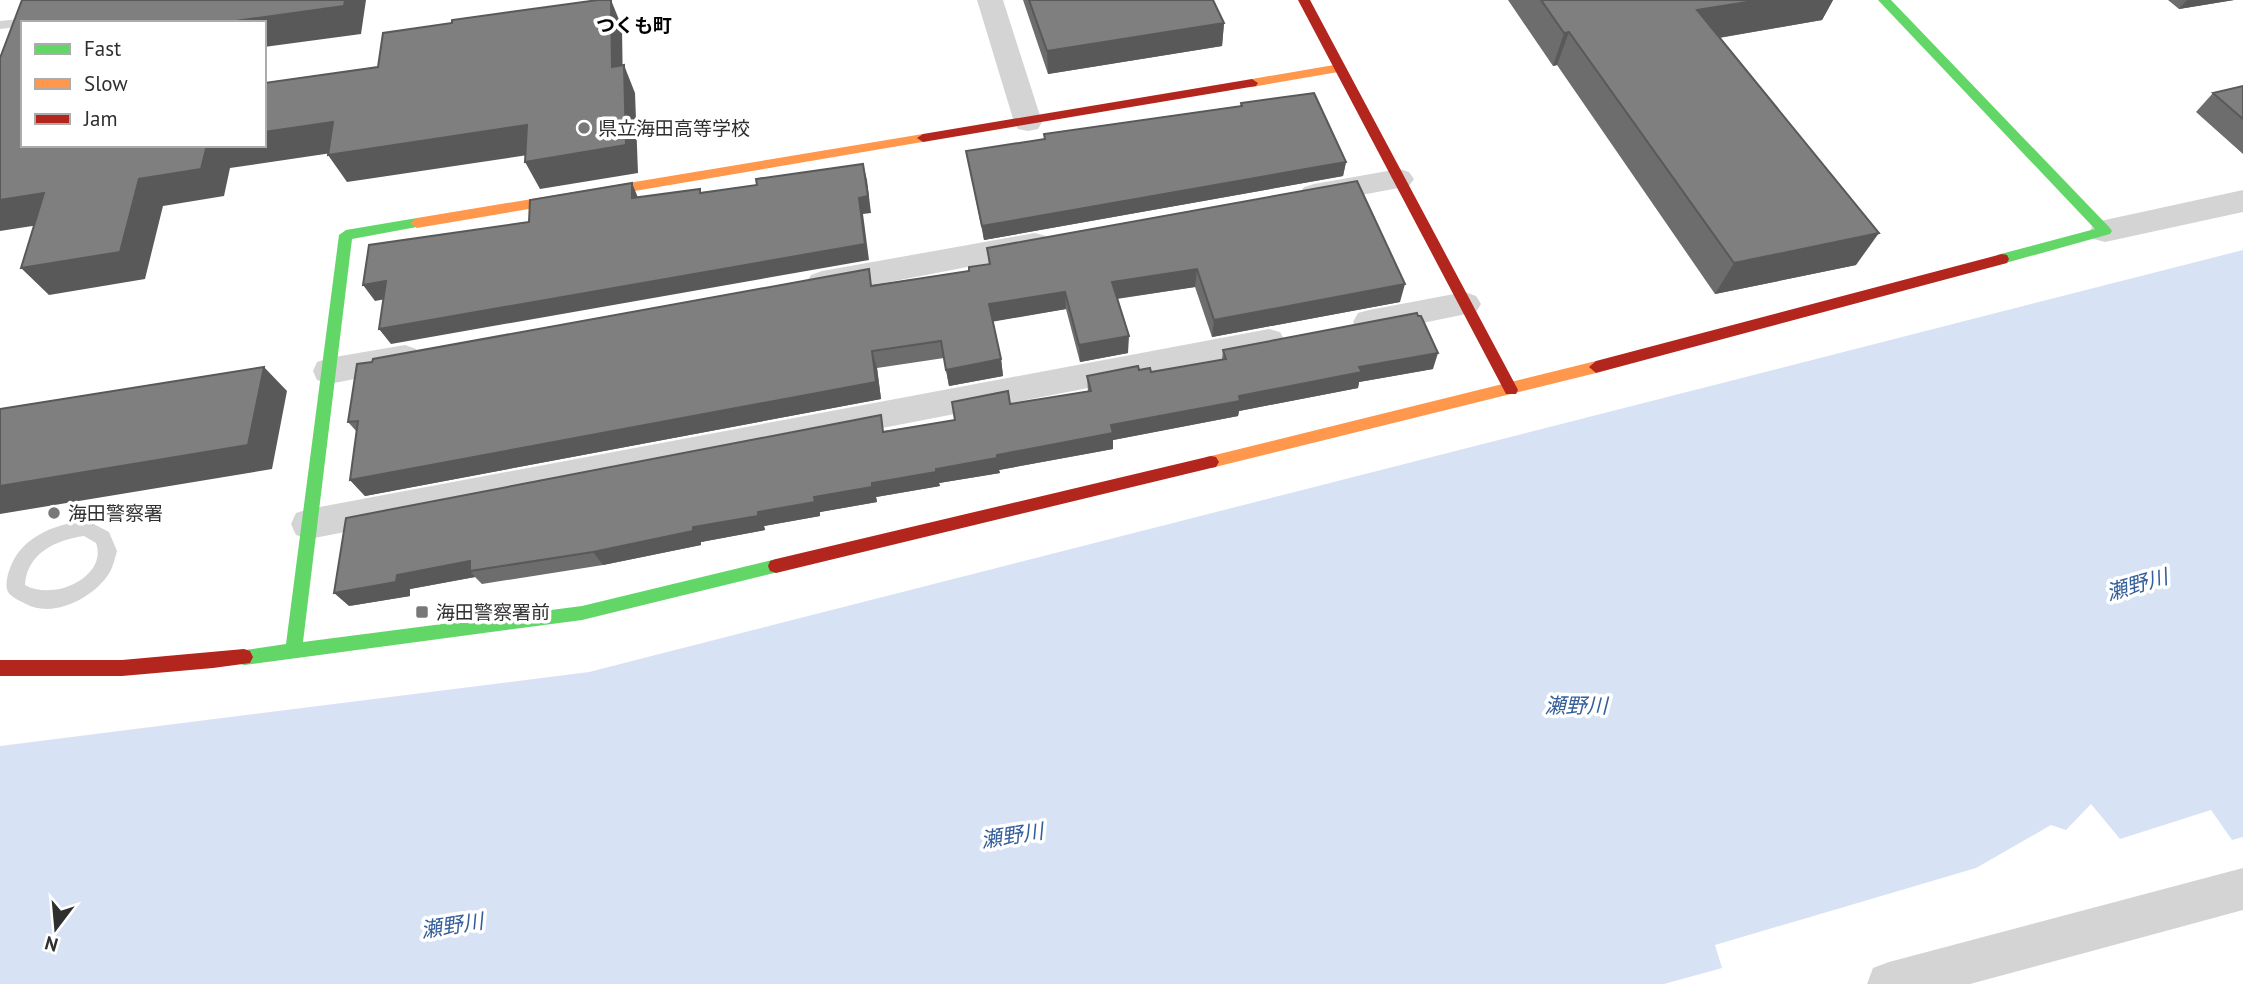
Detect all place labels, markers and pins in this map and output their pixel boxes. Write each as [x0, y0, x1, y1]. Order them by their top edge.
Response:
place label: 県立海田高等学校 [598, 116, 750, 140]
marker: 県立海田高等学校 [576, 120, 592, 136]
place label: 海田警察署 [68, 501, 163, 525]
marker: 海田警察署 [46, 505, 62, 521]
place label: 海田警察署前 [436, 600, 550, 624]
marker: 海田警察署前 [414, 604, 430, 620]

